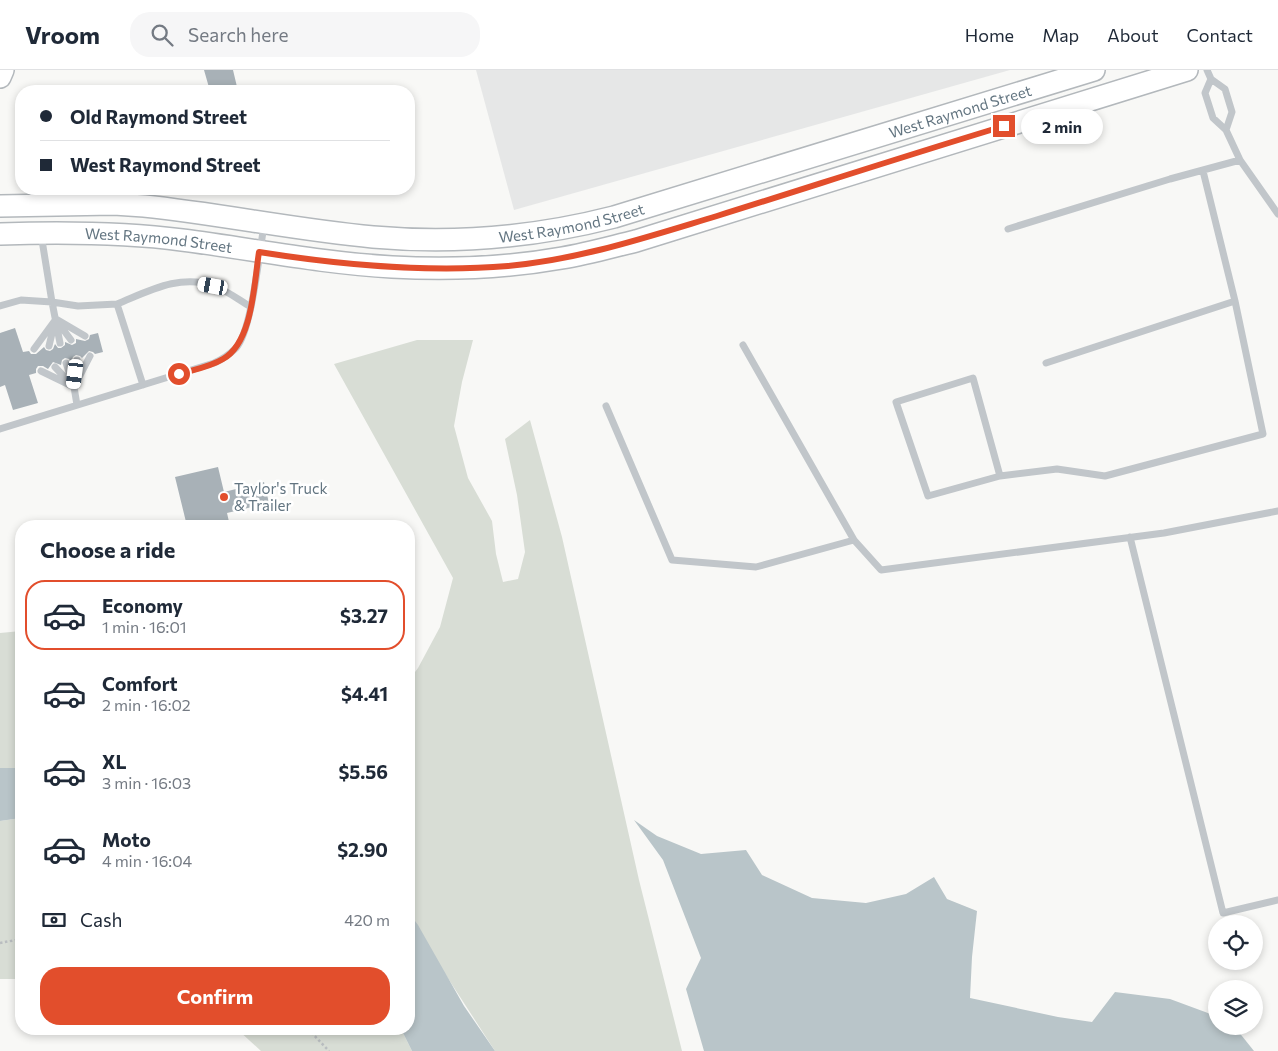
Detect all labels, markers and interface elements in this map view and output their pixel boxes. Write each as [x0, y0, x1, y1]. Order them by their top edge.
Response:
search box [130, 12, 480, 57]
text: Vroom [25, 20, 100, 49]
icon: search [148, 21, 176, 49]
text: Search here [188, 23, 289, 46]
text: Home [965, 24, 1014, 46]
text: Map [1042, 24, 1079, 46]
text: About [1107, 24, 1159, 46]
text: Contact [1187, 24, 1253, 46]
street label: West Raymond Street [887, 81, 1033, 141]
text: Old Raymond Street [70, 105, 247, 128]
callout: 2 min [1022, 108, 1104, 144]
route end [993, 115, 1015, 137]
text: 2 min [1042, 117, 1082, 136]
text: West Raymond Street [70, 153, 261, 176]
street label: West Raymond Street [498, 199, 646, 246]
street label: West Raymond Street [85, 224, 234, 256]
car [196, 276, 229, 296]
car [65, 358, 84, 390]
route start [168, 363, 190, 385]
place label: Taylor's Truck & Trailer [234, 479, 328, 514]
marker: Taylor's Truck & Trailer [218, 491, 230, 503]
text: Choose a ride [40, 536, 175, 563]
icon: car [42, 593, 87, 638]
text: Economy [102, 594, 183, 617]
text: $3.27 [340, 604, 388, 627]
text: 1 min · 16:01 [102, 617, 187, 636]
icon: car [42, 671, 87, 716]
text: Comfort [102, 672, 178, 695]
text: $4.41 [341, 682, 388, 705]
text: 2 min · 16:02 [102, 695, 191, 714]
icon: car [42, 749, 87, 794]
text: XL [102, 750, 127, 773]
text: $5.56 [338, 760, 388, 783]
text: 3 min · 16:03 [102, 773, 191, 792]
icon: car [42, 827, 87, 872]
text: Moto [102, 828, 151, 851]
text: $2.90 [337, 838, 388, 861]
text: 4 min · 16:04 [102, 851, 192, 870]
icon: cash [40, 906, 68, 934]
text: Cash [80, 908, 122, 931]
text: 420 m [344, 910, 390, 929]
map controls [1208, 915, 1263, 1035]
button: locate [1208, 915, 1263, 970]
button: Confirm [40, 967, 390, 1025]
button: layers [1208, 980, 1263, 1035]

